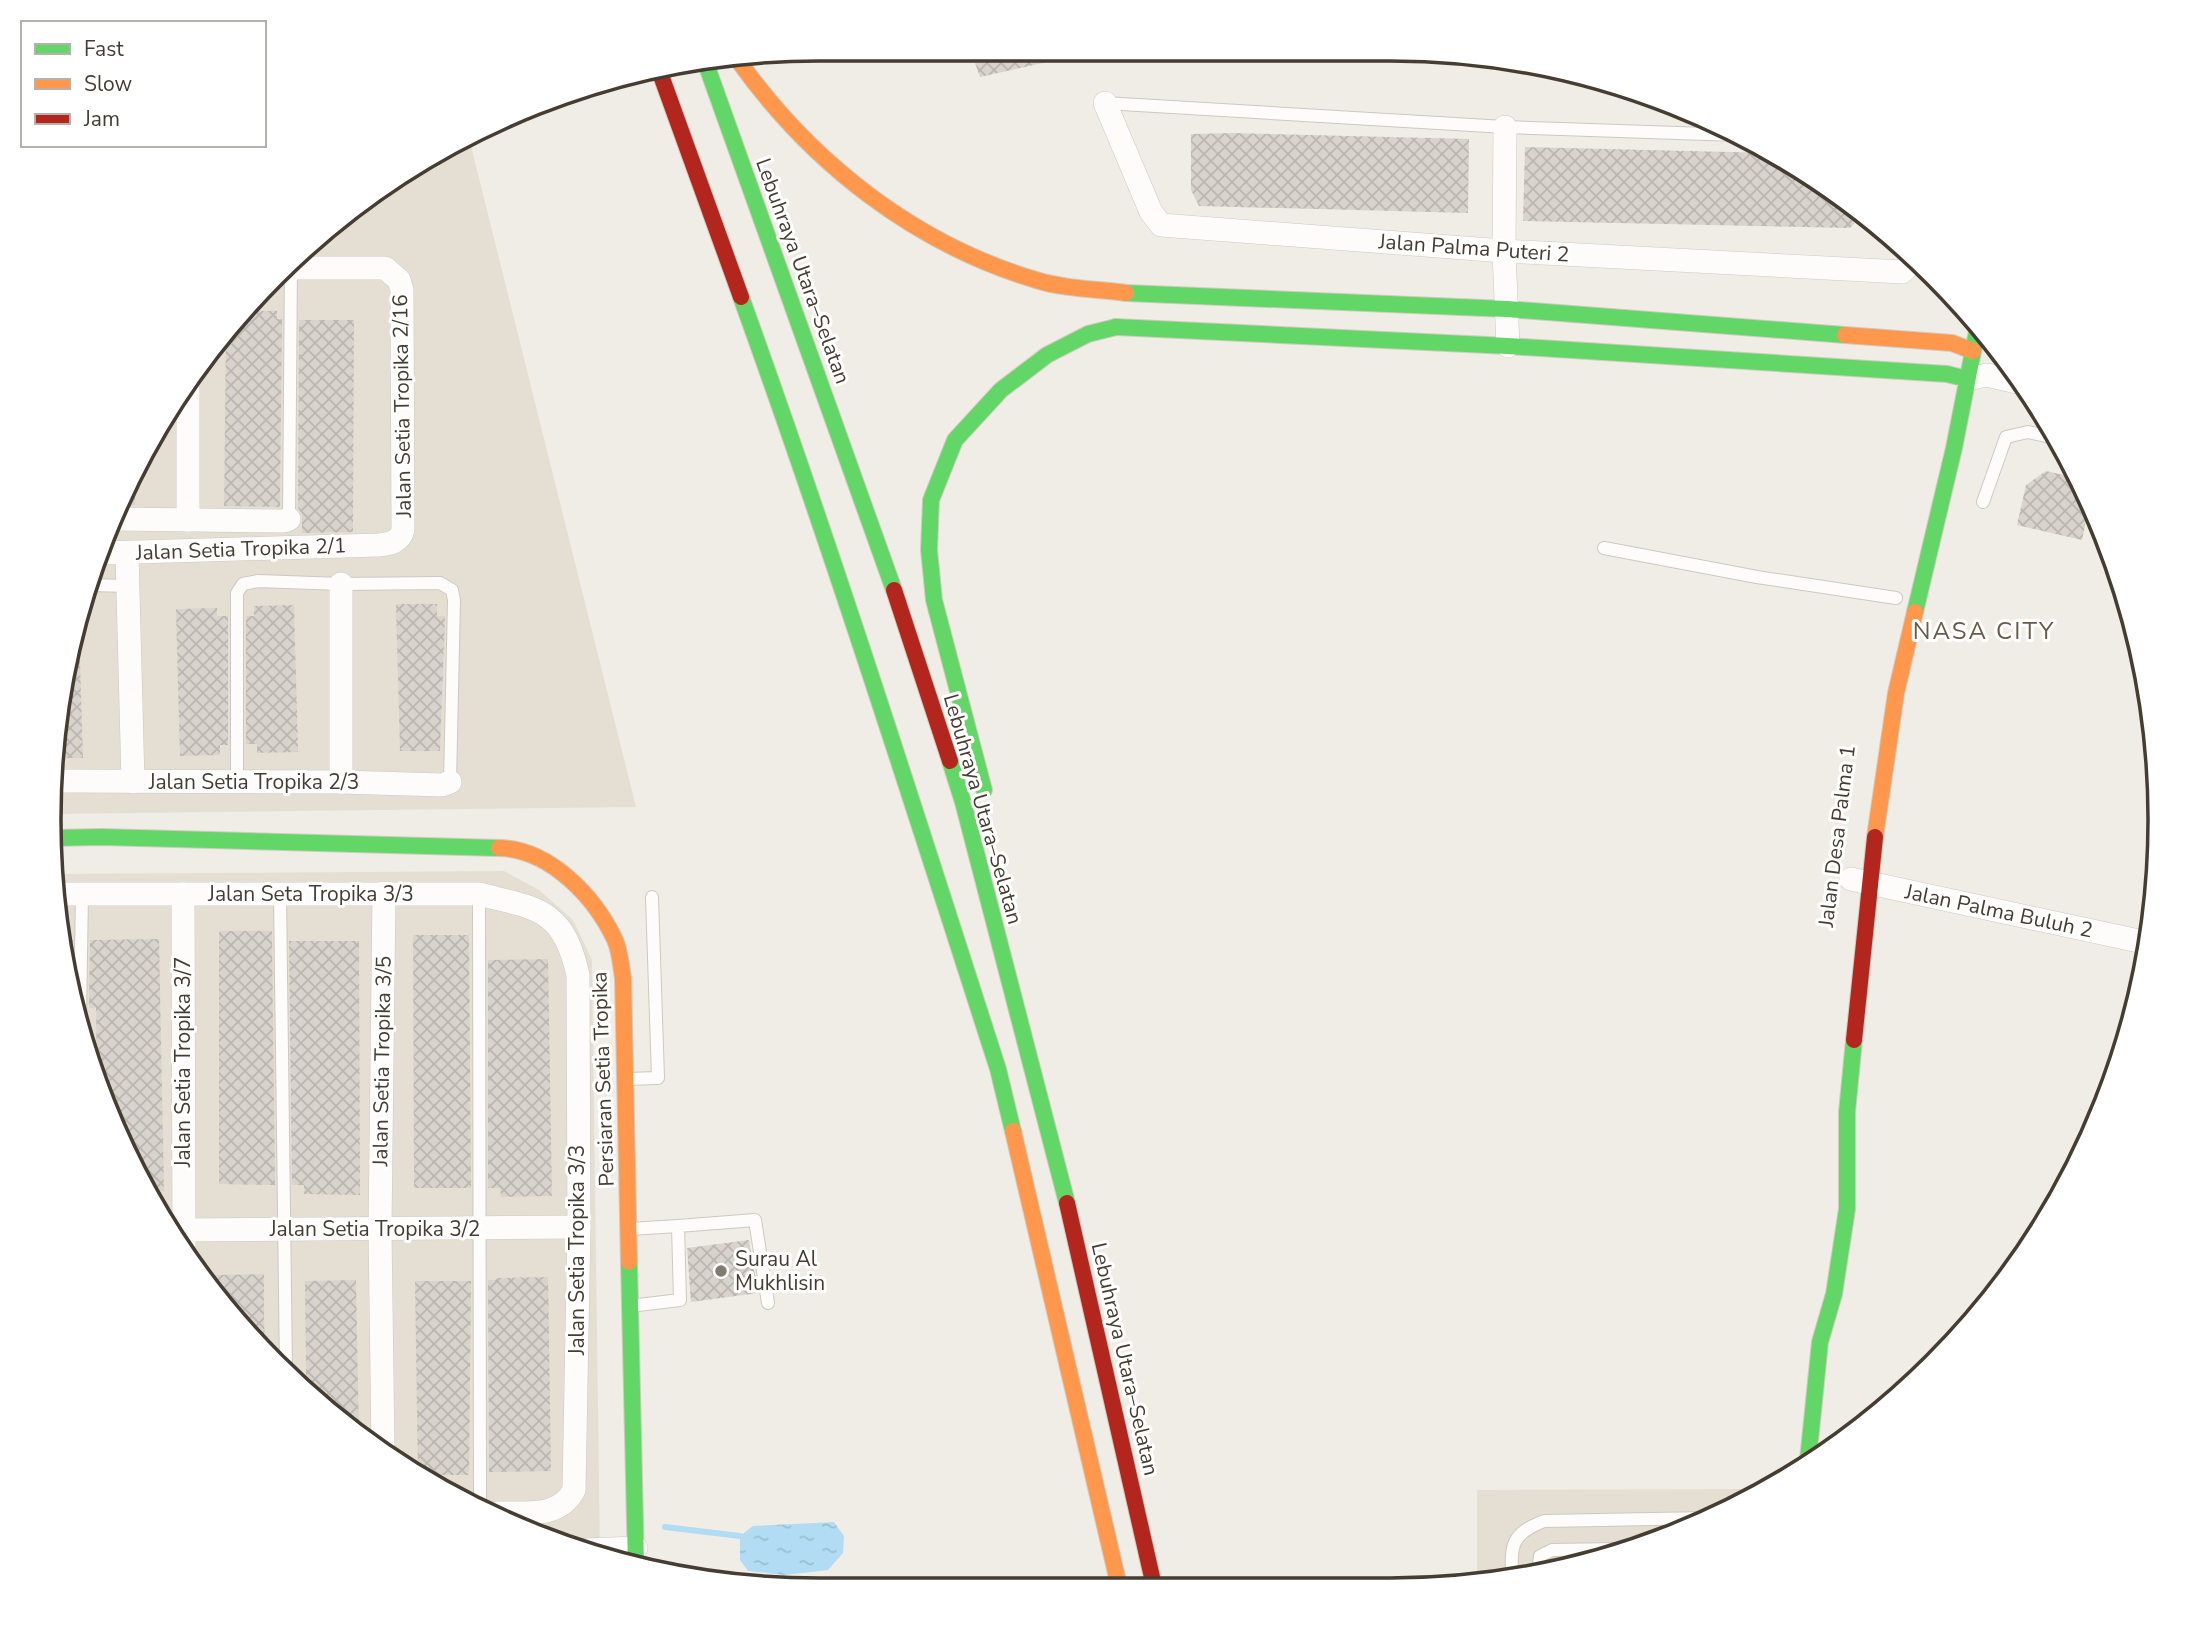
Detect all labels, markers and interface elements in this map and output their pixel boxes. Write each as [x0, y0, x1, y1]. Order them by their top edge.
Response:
legend [21, 21, 266, 147]
text: Fast [84, 35, 124, 63]
text: Slow [84, 70, 133, 98]
text: Jam [83, 105, 120, 133]
street label: Lebuhraya Utara–Selatan [749, 154, 857, 388]
street label: Jalan Palma Puteri 2 [1377, 227, 1570, 269]
street label: Jalan Setia Tropika 2/16 [386, 294, 418, 519]
street label: Jalan Setia Tropika 2/1 [134, 531, 347, 567]
district label: NASA CITY [1913, 615, 2055, 647]
street label: Lebuhraya Utara–Selatan [937, 691, 1029, 927]
street label: Jalan Desa Palma 1 [1812, 743, 1862, 930]
street label: Jalan Setia Tropika 2/3 [148, 768, 359, 796]
street label: Jalan Palma Buluh 2 [1902, 877, 2095, 945]
street label: Jalan Seta Tropika 3/3 [207, 880, 414, 908]
street label: Jalan Setia Tropika 3/5 [366, 955, 398, 1168]
street label: Jalan Setia Tropika 3/7 [169, 957, 197, 1168]
street label: Persiaran Setia Tropika [585, 971, 621, 1187]
street label: Jalan Setia Tropika 3/3 [563, 1145, 591, 1356]
street label: Jalan Setia Tropika 3/2 [269, 1215, 480, 1243]
street label: Lebuhraya Utara–Selatan [1085, 1240, 1165, 1478]
place label: Surau Al Mukhlisin [735, 1245, 825, 1297]
marker: Surau Al Mukhlisin [713, 1263, 729, 1279]

